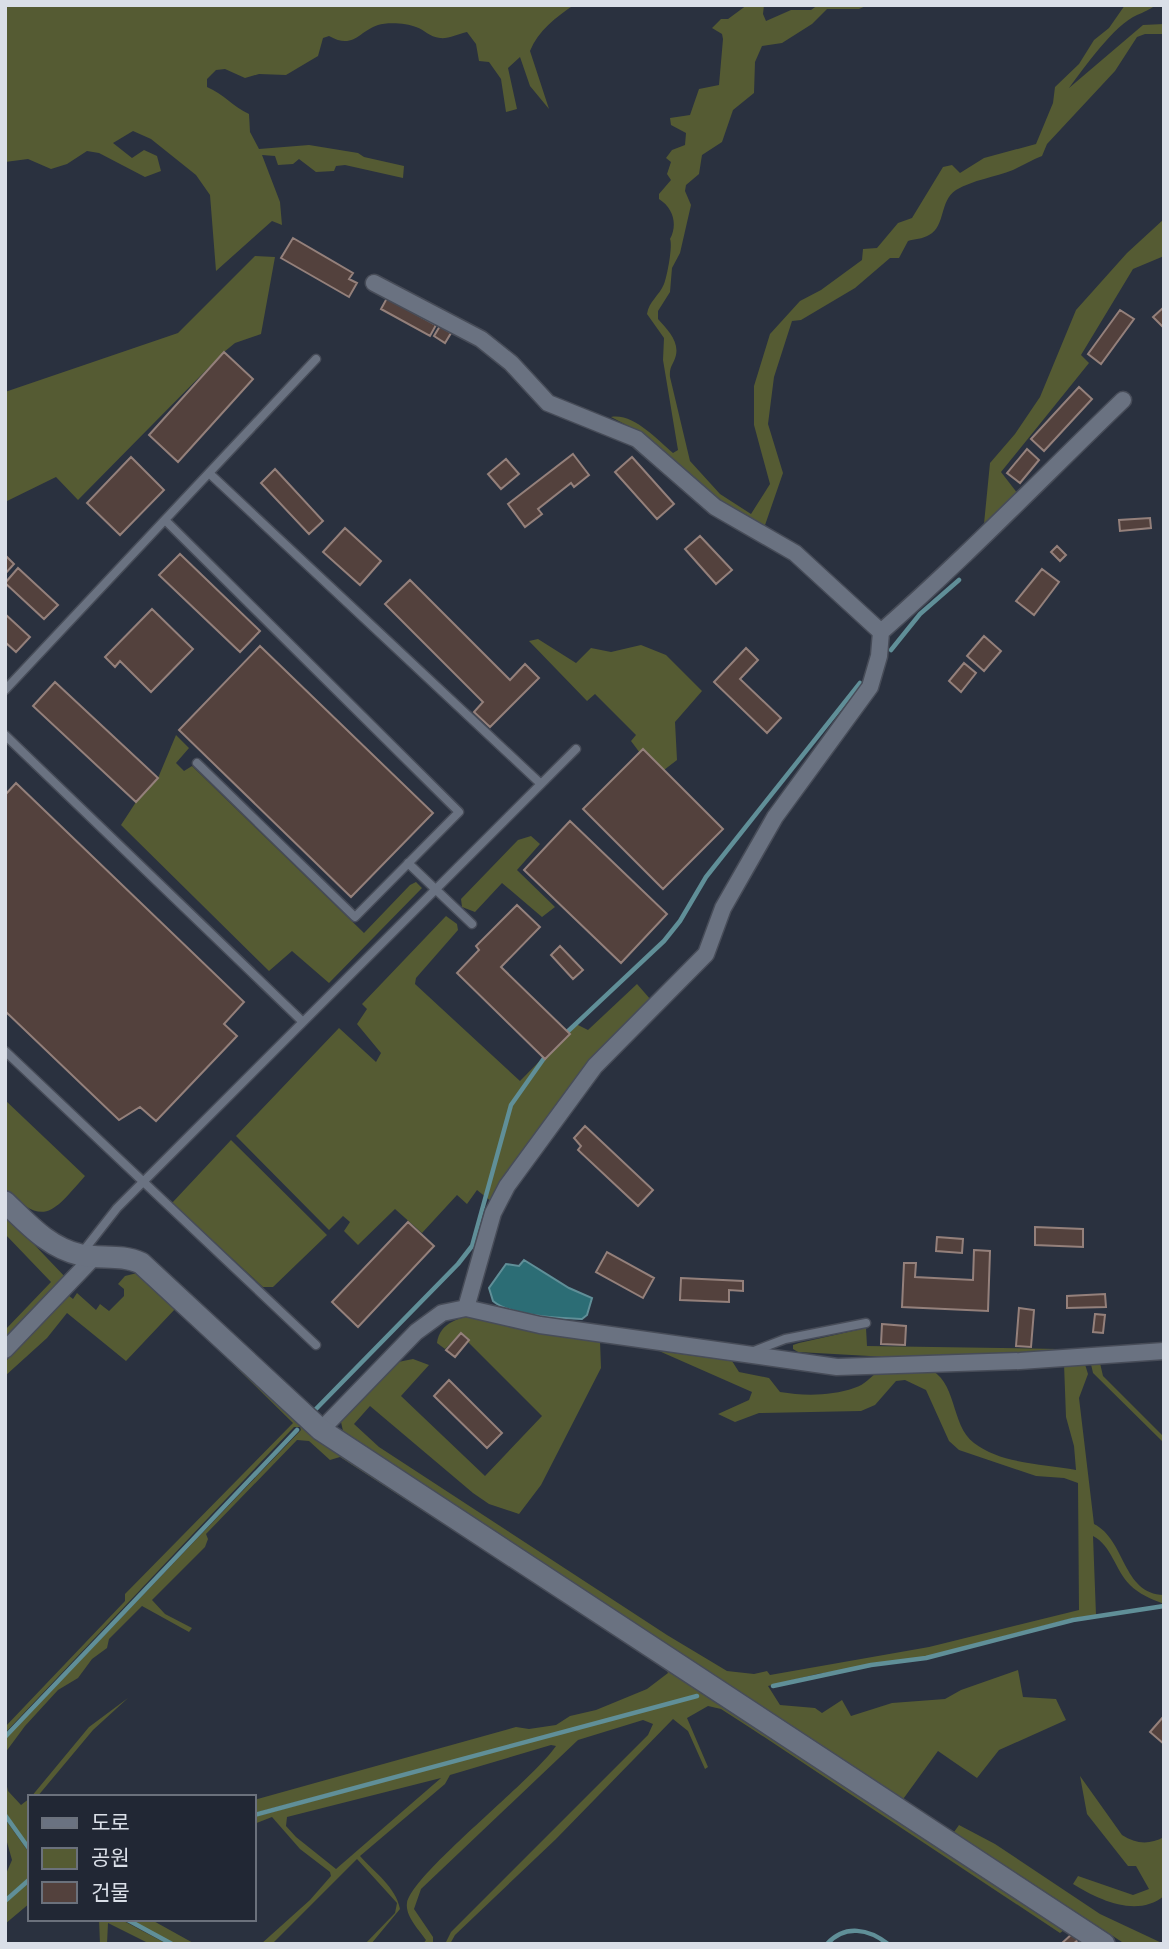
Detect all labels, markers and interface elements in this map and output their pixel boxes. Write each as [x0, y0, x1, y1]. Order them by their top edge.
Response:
legend [28, 1795, 256, 1921]
text: 도로 [91, 1806, 130, 1838]
text: 공원 [91, 1841, 130, 1873]
text: 건물 [91, 1876, 130, 1908]

